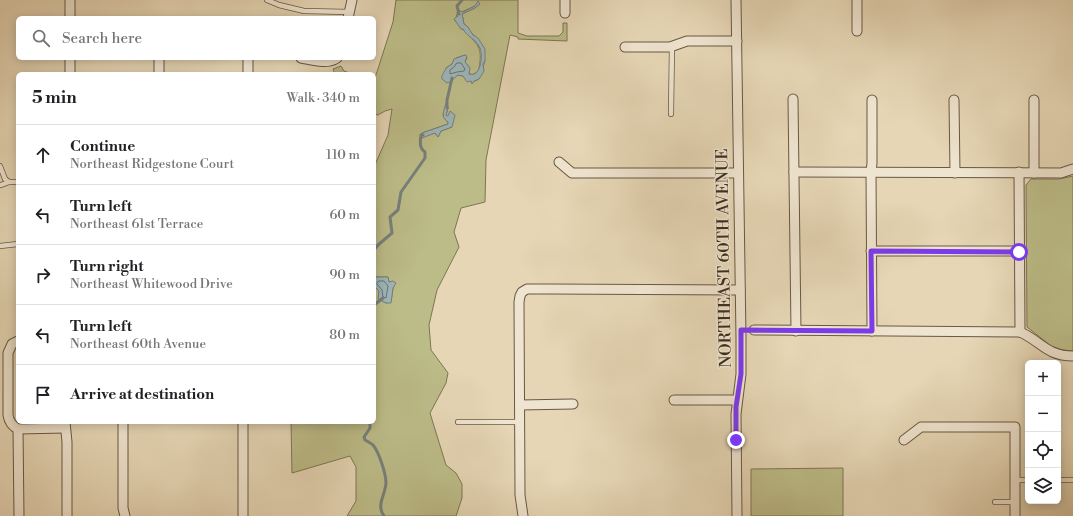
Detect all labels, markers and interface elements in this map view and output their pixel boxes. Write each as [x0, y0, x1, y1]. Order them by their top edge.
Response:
search box [16, 16, 376, 60]
icon: search [30, 27, 52, 49]
text: Search here [62, 29, 142, 48]
text: 5 min [32, 87, 77, 109]
text: Walk · 340 m [287, 90, 360, 106]
text: Continue [70, 137, 135, 156]
icon: ahead [32, 144, 54, 166]
text: 110 m [326, 147, 360, 163]
street label: NORTHEAST 60TH AVENUE [712, 148, 736, 368]
text: Northeast Ridgestone Court [70, 156, 234, 172]
text: Turn left [70, 197, 132, 216]
icon: left [32, 204, 54, 226]
text: 60 m [329, 207, 360, 223]
text: Northeast 61st Terrace [70, 216, 203, 232]
route start [1010, 243, 1028, 261]
text: Turn right [70, 257, 144, 276]
icon: right [32, 264, 54, 286]
text: 90 m [329, 267, 360, 283]
text: Northeast Whitewood Drive [70, 276, 233, 292]
text: Turn left [70, 317, 132, 336]
icon: left [32, 324, 54, 346]
text: 80 m [329, 327, 360, 343]
text: Northeast 60th Avenue [70, 336, 206, 352]
map controls [1025, 360, 1061, 504]
button: + [1025, 360, 1061, 396]
icon: arrive [32, 384, 54, 406]
text: Arrive at destination [70, 385, 214, 404]
button: − [1025, 396, 1061, 432]
route end [727, 431, 745, 449]
button: locate [1025, 432, 1061, 468]
button: layers [1025, 468, 1061, 504]

